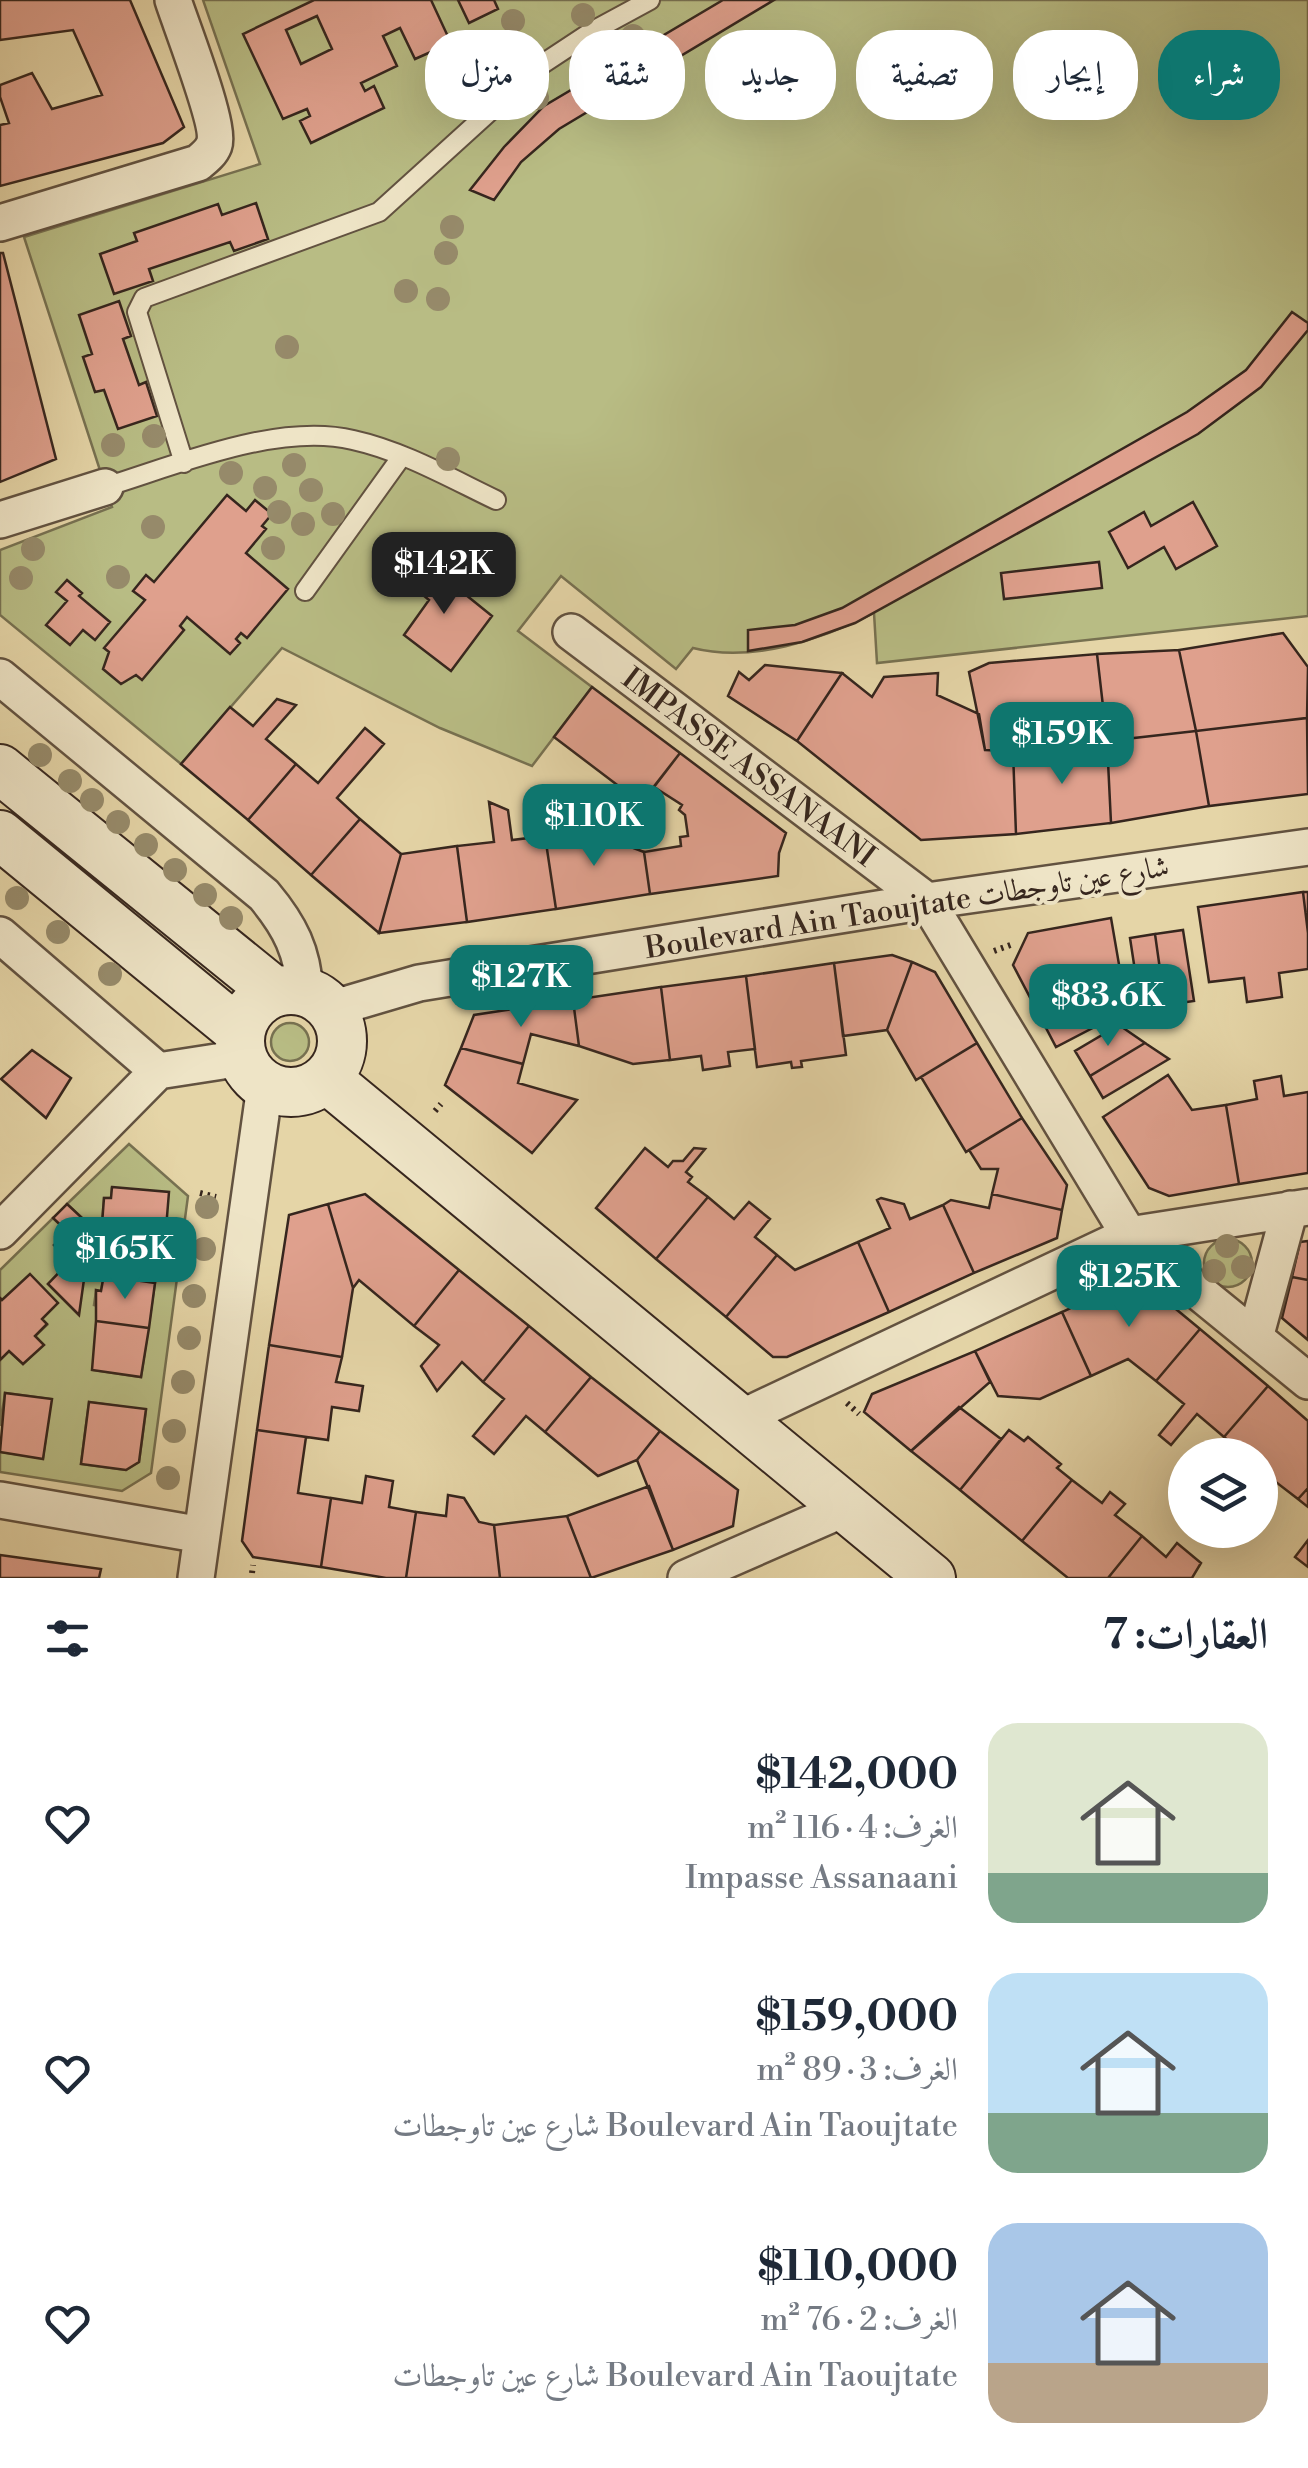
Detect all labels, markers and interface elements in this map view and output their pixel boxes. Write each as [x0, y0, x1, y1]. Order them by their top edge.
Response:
chip: منزل [425, 30, 549, 120]
chip: شقة [569, 30, 685, 120]
chip: جديد [705, 30, 836, 120]
chip: تصفية [856, 30, 993, 120]
chip: إيجار [1013, 30, 1138, 120]
chip: شراء [1158, 30, 1280, 120]
pin: $142K [374, 532, 514, 617]
text: $142K [394, 544, 494, 584]
street label: IMPASSE ASSANAANI [614, 660, 883, 876]
pin: $159K [992, 702, 1132, 787]
text: $159K [1012, 714, 1112, 754]
pin: $110K [524, 784, 664, 869]
text: $110K [545, 796, 643, 836]
street label: Boulevard Ain Taoujtate شارع عين تاوجطات [641, 848, 1173, 973]
pin: $127K [451, 945, 591, 1030]
text: $127K [471, 957, 571, 997]
pin: $83.6K [1027, 964, 1189, 1049]
text: $83.6K [1051, 976, 1165, 1016]
pin: $165K [55, 1217, 195, 1302]
text: $165K [75, 1229, 175, 1269]
pin: $125K [1059, 1245, 1199, 1330]
text: $125K [1079, 1257, 1179, 1297]
map controls [1168, 1438, 1278, 1548]
button: layers [1168, 1438, 1278, 1548]
text: العقارات: 7 [1103, 1609, 1268, 1662]
icon: filters [40, 1611, 95, 1666]
text: $142,000 [756, 1749, 958, 1802]
icon: home [1068, 1763, 1188, 1883]
icon: heart [40, 1796, 95, 1851]
text: الغرف: 4 · 116 m² [747, 1808, 958, 1848]
text: Impasse Assanaani [685, 1858, 958, 1898]
text: $159,000 [756, 1991, 958, 2044]
icon: home [1068, 2013, 1188, 2133]
icon: heart [40, 2046, 95, 2101]
text: الغرف: 3 · 89 m² [756, 2050, 958, 2090]
text: Boulevard Ain Taoujtate شارع عين تاوجطات [392, 2106, 958, 2146]
text: $110,000 [758, 2241, 958, 2294]
icon: home [1068, 2263, 1188, 2383]
icon: heart [40, 2296, 95, 2351]
text: الغرف: 2 · 76 m² [760, 2300, 958, 2340]
text: Boulevard Ain Taoujtate شارع عين تاوجطات [392, 2356, 958, 2396]

